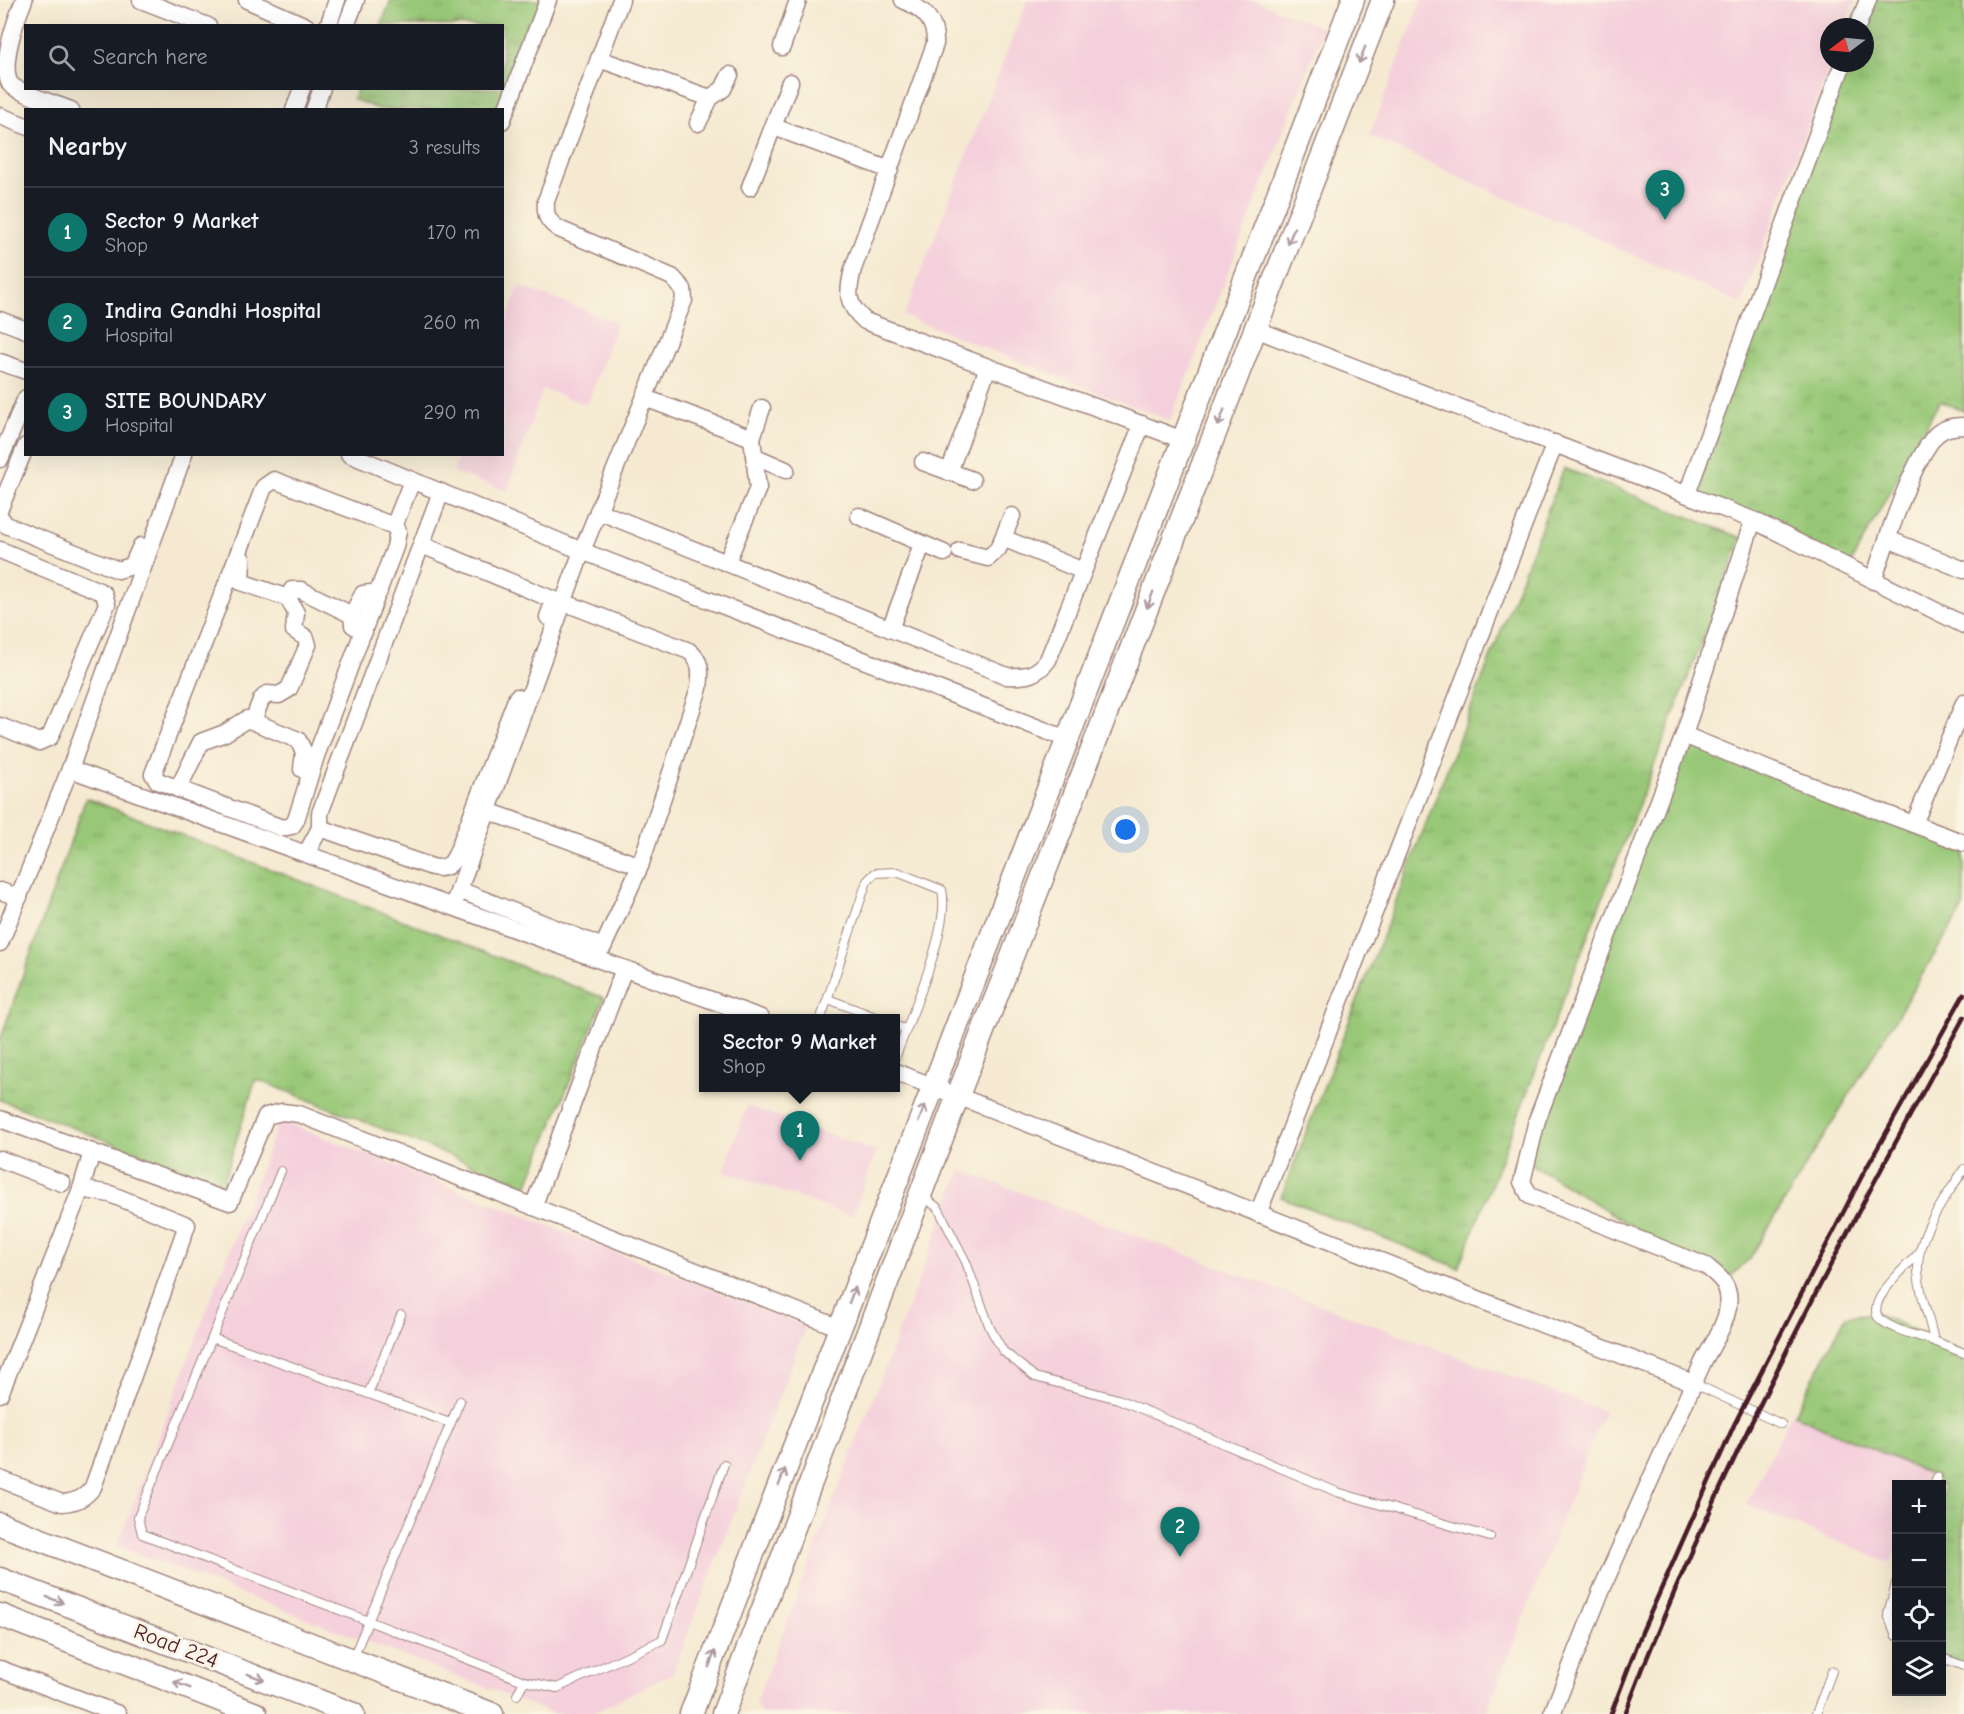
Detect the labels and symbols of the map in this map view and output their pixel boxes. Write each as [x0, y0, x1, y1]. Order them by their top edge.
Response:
north arrow [1820, 18, 1874, 72]
one-way arrow [1356, 45, 1367, 63]
pin: 3 [1646, 170, 1684, 220]
one-way arrow [1285, 227, 1296, 245]
one-way arrow [1215, 408, 1226, 427]
one-way arrow [1144, 590, 1155, 609]
your location [1111, 815, 1140, 844]
one-way arrow [917, 1105, 928, 1123]
pin: 1 [780, 1112, 820, 1161]
one-way arrow [848, 1287, 859, 1305]
one-way arrow [777, 1469, 788, 1487]
pin: 2 [1160, 1508, 1200, 1557]
one-way arrow [45, 1595, 63, 1606]
street label: Road 224 [130, 1618, 222, 1674]
one-way arrow [707, 1651, 718, 1669]
one-way arrow [247, 1672, 265, 1683]
one-way arrow [173, 1679, 192, 1690]

